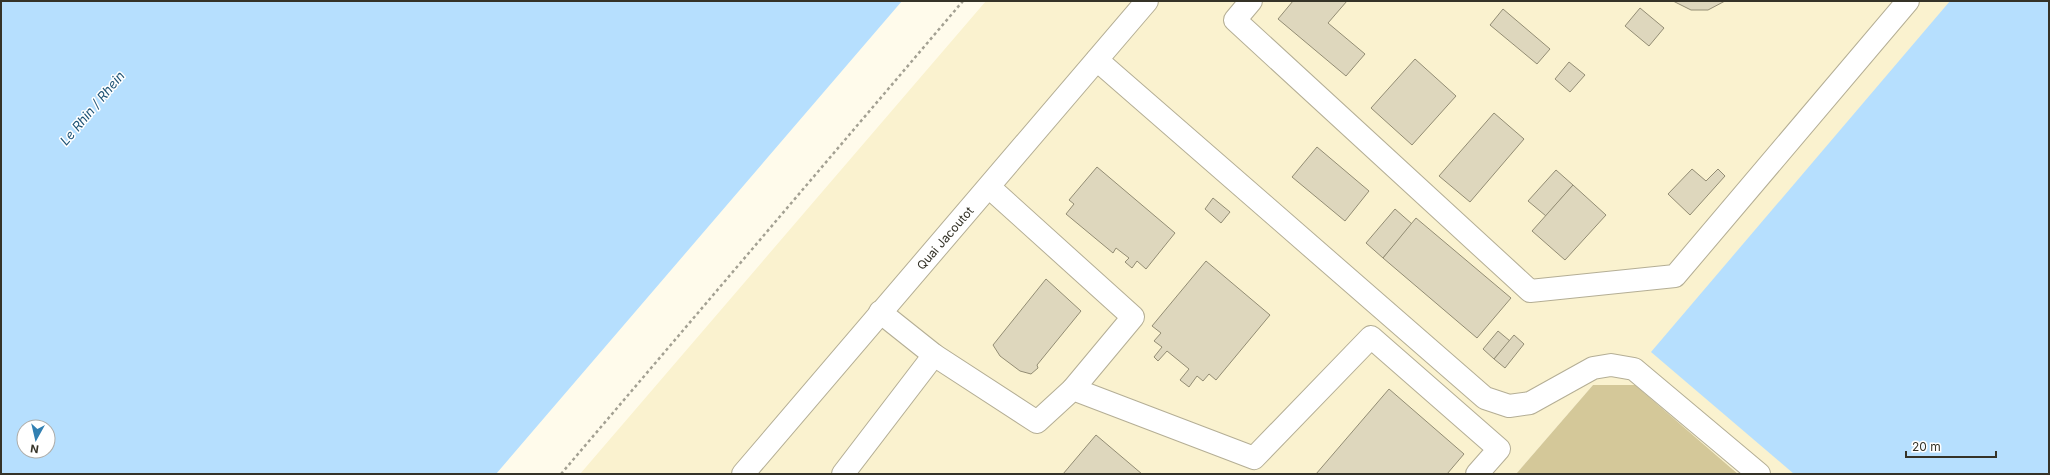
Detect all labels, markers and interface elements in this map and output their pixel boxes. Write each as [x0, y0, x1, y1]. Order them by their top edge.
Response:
water label: Le Rhin / Rhein [56, 67, 128, 148]
street label: Quai Jacoutot [913, 203, 977, 273]
north arrow [16, 419, 56, 459]
scale bar [1906, 433, 1996, 459]
text: 20 m [1912, 439, 1941, 454]
text: N [29, 441, 40, 456]

